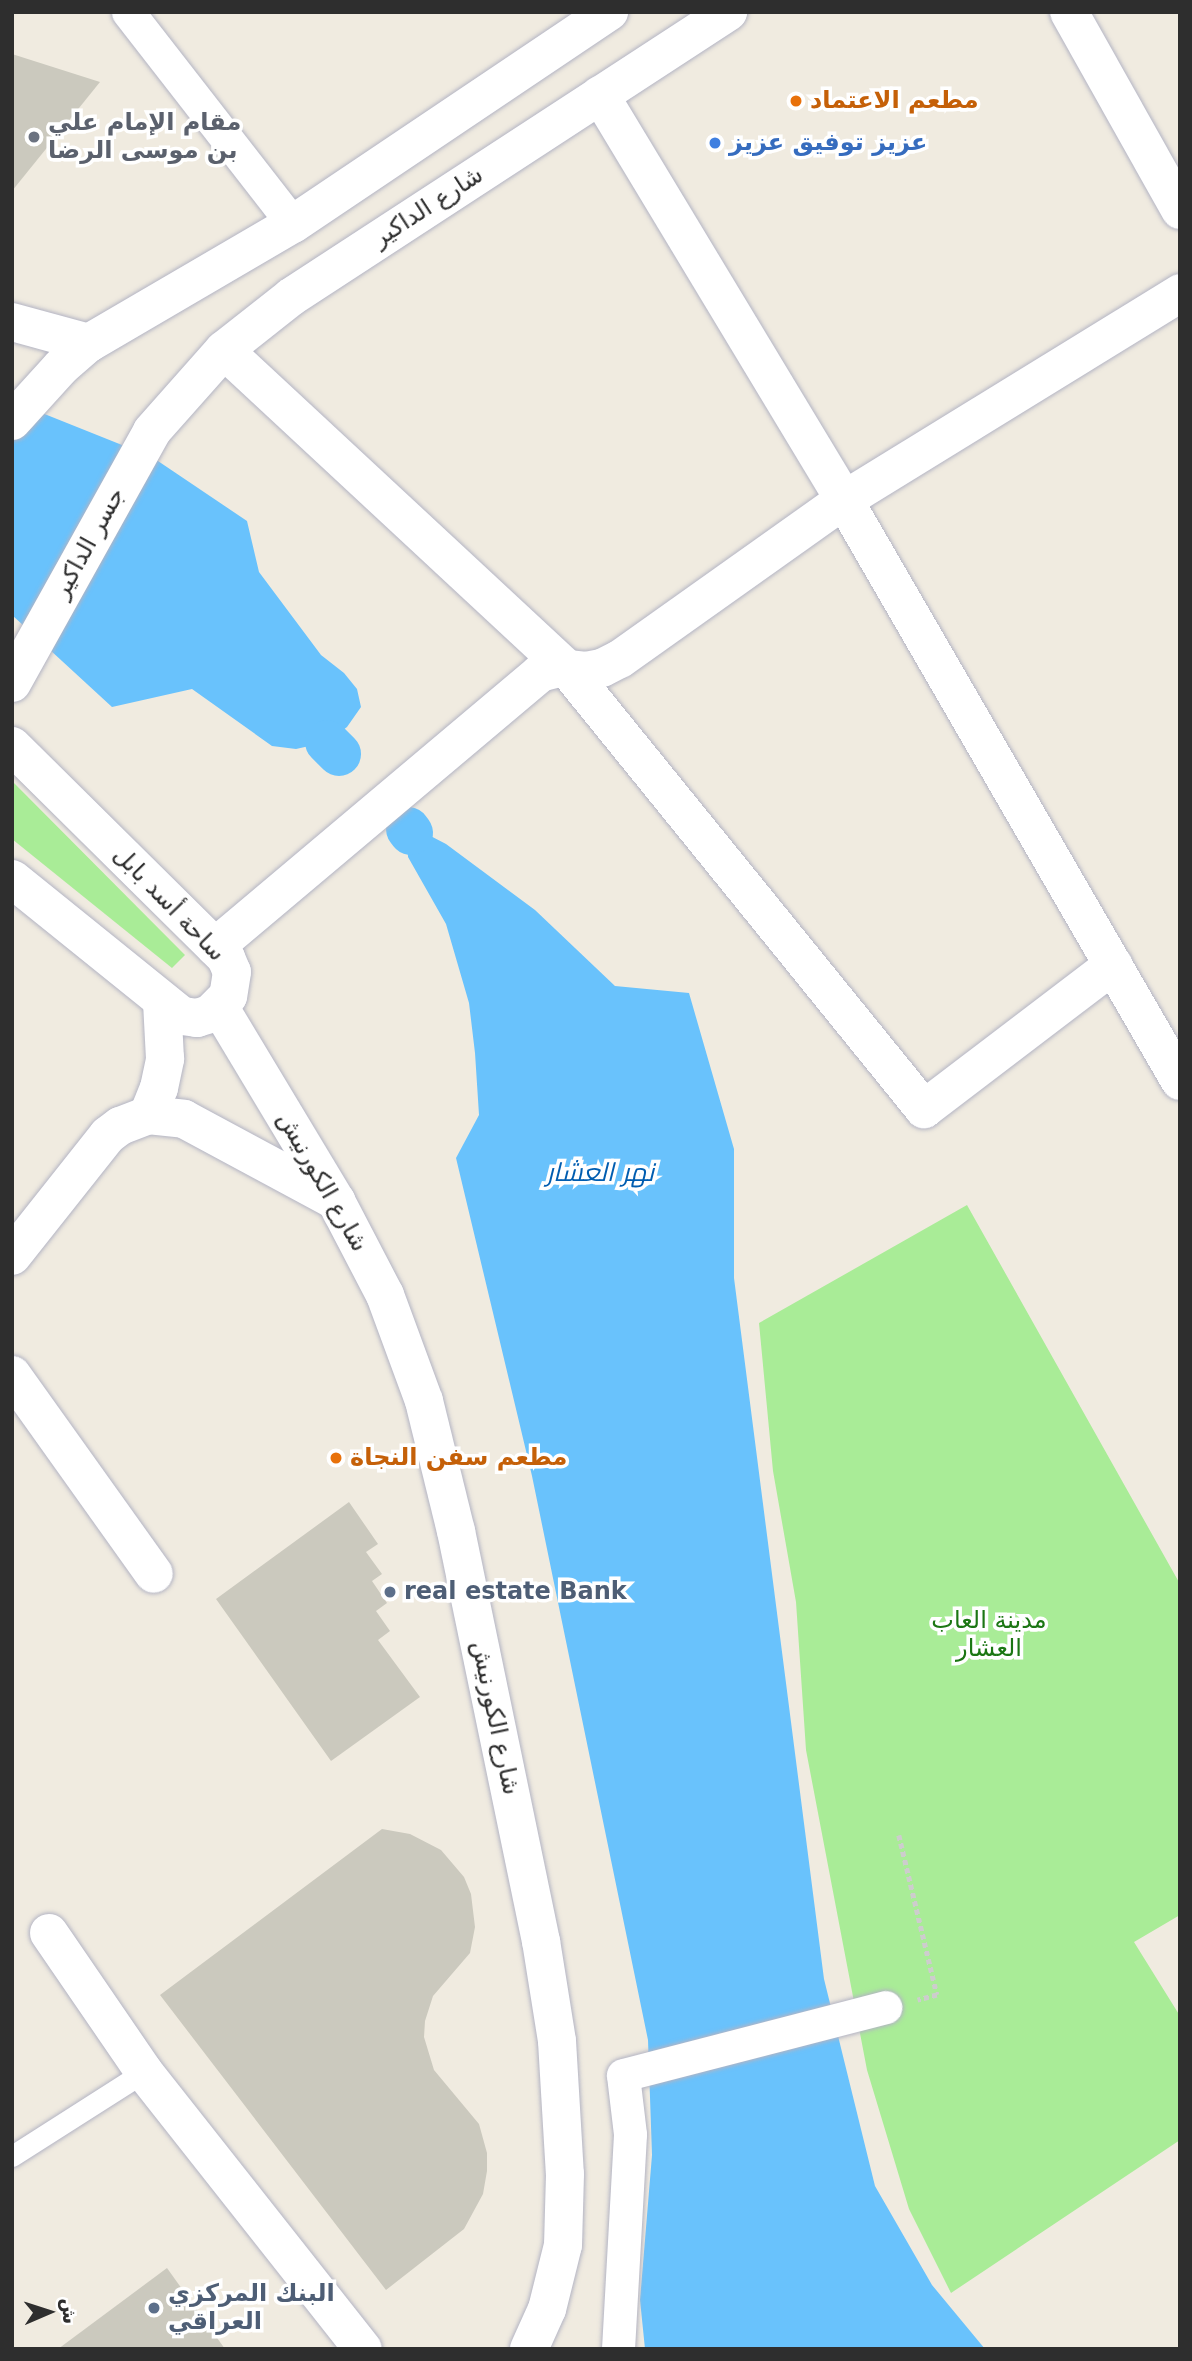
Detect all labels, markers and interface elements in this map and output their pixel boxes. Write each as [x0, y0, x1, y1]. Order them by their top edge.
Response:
place label: مطعم الاعتماد [810, 87, 979, 115]
marker: مطعم الاعتماد [788, 93, 804, 109]
place label: مقام الإمام علي بن موسى الرضا [48, 109, 241, 165]
marker: مقام الإمام علي بن موسى الرضا [26, 129, 42, 145]
place label: عزيز توفيق عزيز [729, 129, 927, 157]
marker: عزيز توفيق عزيز [707, 135, 723, 151]
street label: شارع الداكير [367, 161, 489, 253]
street label: جسر الداكير [47, 483, 131, 603]
street label: ساحة أسد بابل [107, 841, 231, 967]
street label: شارع الكورنيش [270, 1107, 374, 1257]
water label: نهر العشار [546, 1157, 654, 1189]
place label: مطعم سفن النجاة [350, 1444, 567, 1472]
marker: مطعم سفن النجاة [328, 1450, 344, 1466]
place label: real estate Bank [404, 1578, 627, 1606]
marker: real estate Bank [382, 1584, 398, 1600]
park label: مدينة العاب العشار [931, 1607, 1047, 1663]
street label: شارع الكورنيش [465, 1638, 525, 1798]
north arrow [14, 2277, 84, 2347]
place label: البنك المركزي العراقي [168, 2280, 335, 2336]
text: ش [58, 2297, 82, 2325]
marker: البنك المركزي العراقي [146, 2300, 162, 2316]

